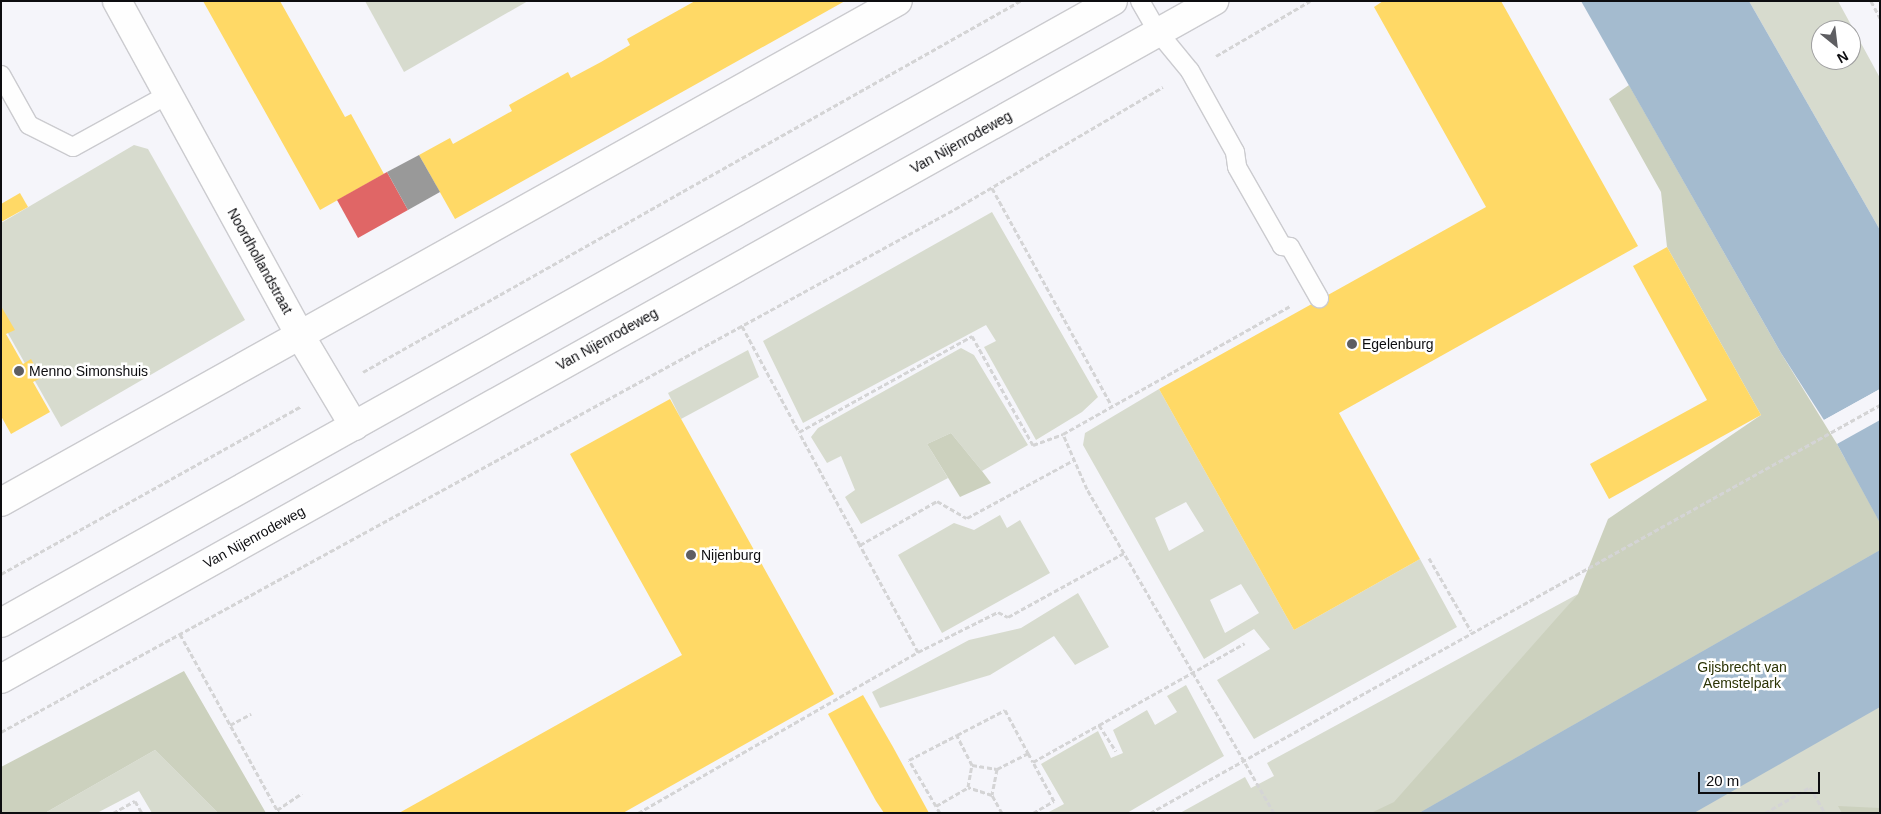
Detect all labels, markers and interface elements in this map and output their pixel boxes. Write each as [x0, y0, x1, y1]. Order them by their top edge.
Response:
north arrow [1811, 20, 1861, 70]
text: N [1834, 48, 1851, 67]
street label: Van Nijenrodeweg [907, 107, 1015, 177]
street label: Noordhollandstraat [224, 205, 296, 317]
street label: Van Nijenrodeweg [553, 304, 661, 374]
place label: Egelenburg [1362, 336, 1434, 352]
marker: Egelenburg [1346, 338, 1358, 350]
place label: Menno Simonshuis [29, 363, 148, 379]
marker: Menno Simonshuis [13, 365, 25, 377]
street label: Van Nijenrodeweg [200, 502, 308, 572]
place label: Nijenburg [701, 547, 761, 563]
marker: Nijenburg [685, 549, 697, 561]
park label: Gijsbrecht van Aemstelpark [1697, 659, 1787, 692]
scale bar [1701, 762, 1824, 794]
text: 20 m [1706, 772, 1739, 789]

